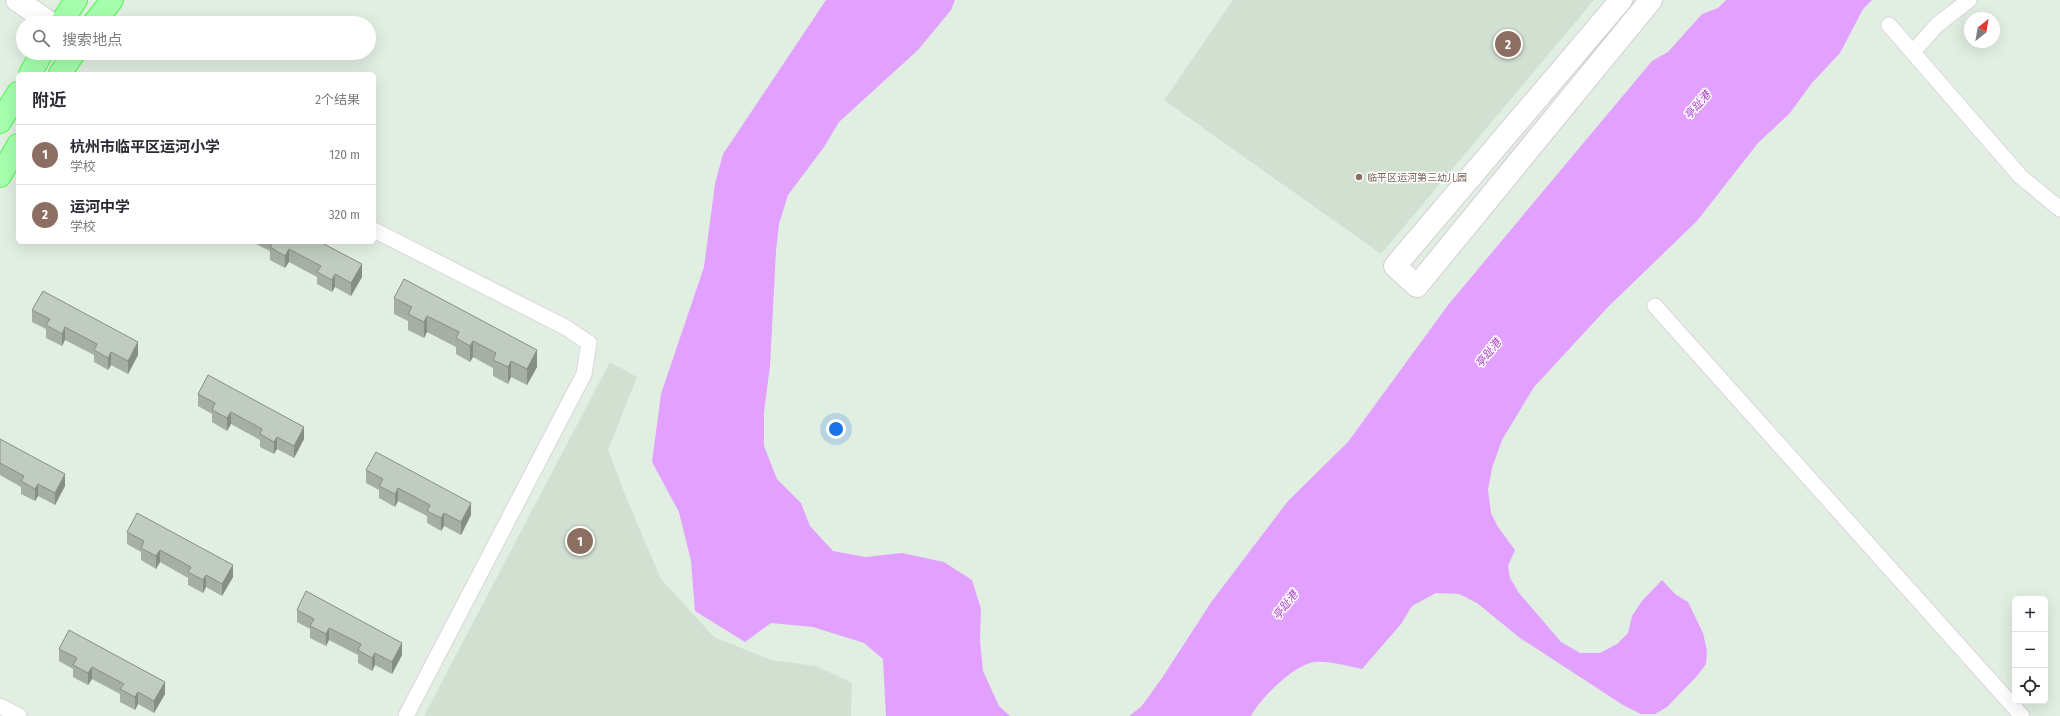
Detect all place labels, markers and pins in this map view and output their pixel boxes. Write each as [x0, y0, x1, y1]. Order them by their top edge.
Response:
pin: 2 [1495, 29, 1521, 59]
marker: 临平区运河第三幼儿园 [1354, 172, 1364, 182]
place label: 临平区运河第三幼儿园 [1367, 172, 1467, 184]
pin: 1 [567, 526, 593, 556]

